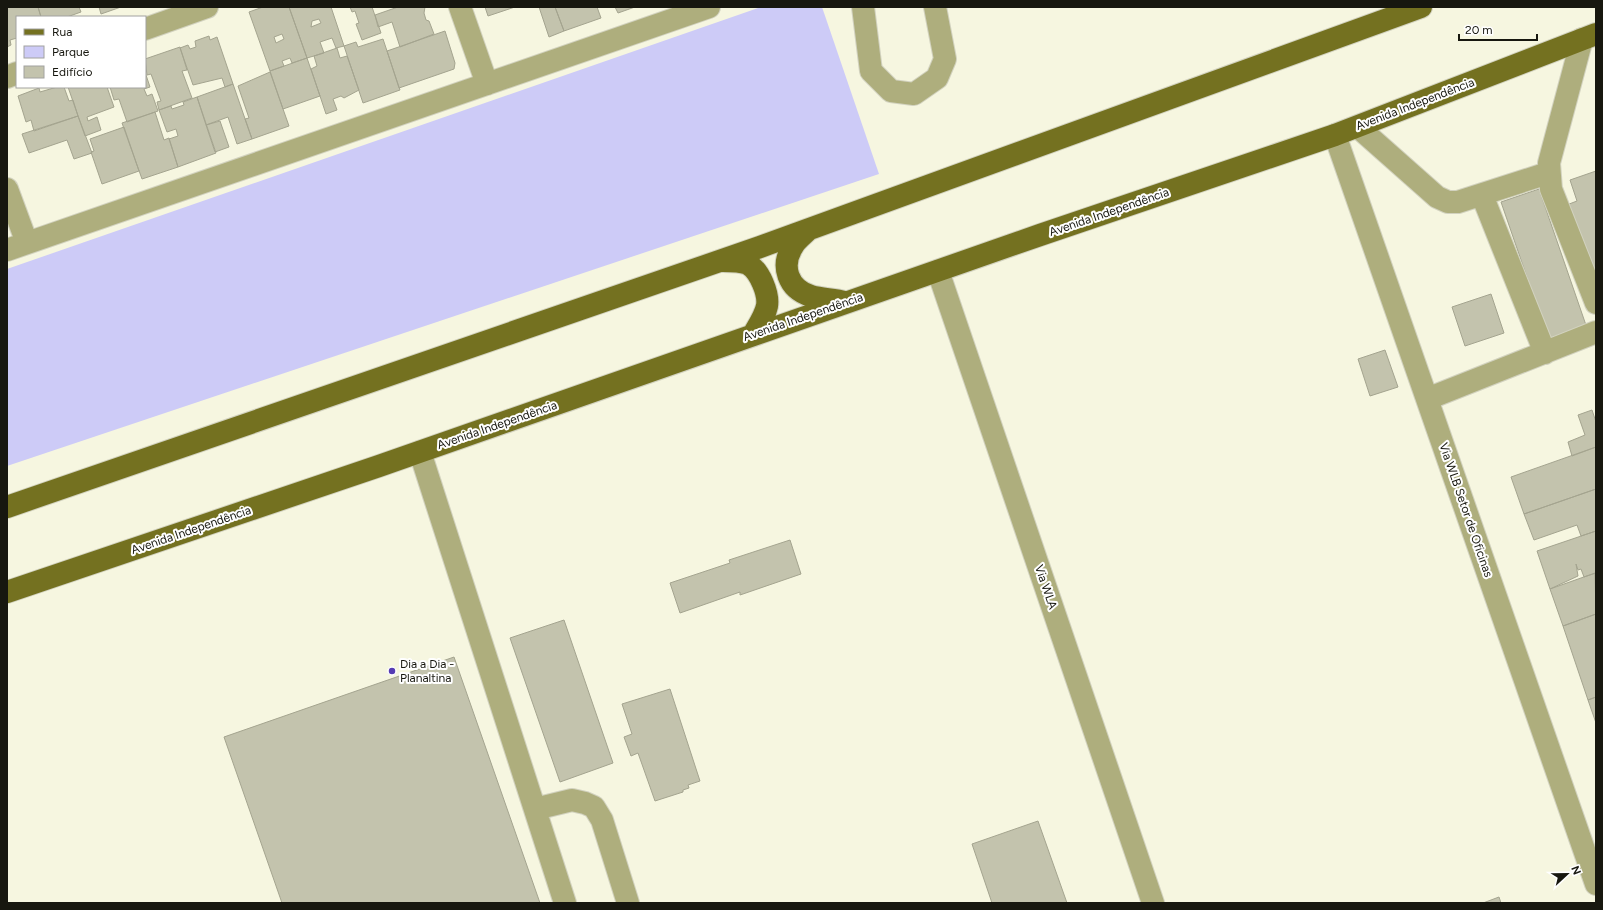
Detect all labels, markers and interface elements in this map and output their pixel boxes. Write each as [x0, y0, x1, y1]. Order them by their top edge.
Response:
legend [16, 16, 146, 88]
scale bar [1459, 16, 1537, 42]
text: 20 m [1465, 23, 1493, 37]
text: Rua [52, 25, 72, 39]
text: Parque [52, 45, 90, 59]
text: Edifício [52, 65, 92, 79]
street label: Avenida Independência [1354, 75, 1476, 133]
street label: Avenida Independência [1047, 185, 1171, 239]
street label: Avenida Independência [741, 290, 865, 344]
street label: Avenida Independência [435, 398, 559, 452]
street label: Via WLB Setor de Oficinas [1436, 441, 1496, 580]
street label: Avenida Independência [129, 503, 253, 557]
street label: Via WLA [1032, 563, 1060, 611]
place label: Dia a Dia - Planaltina [400, 657, 454, 685]
marker: Dia a Dia - Planaltina [387, 666, 397, 676]
north arrow [1547, 854, 1587, 894]
text: N [1568, 864, 1583, 877]

